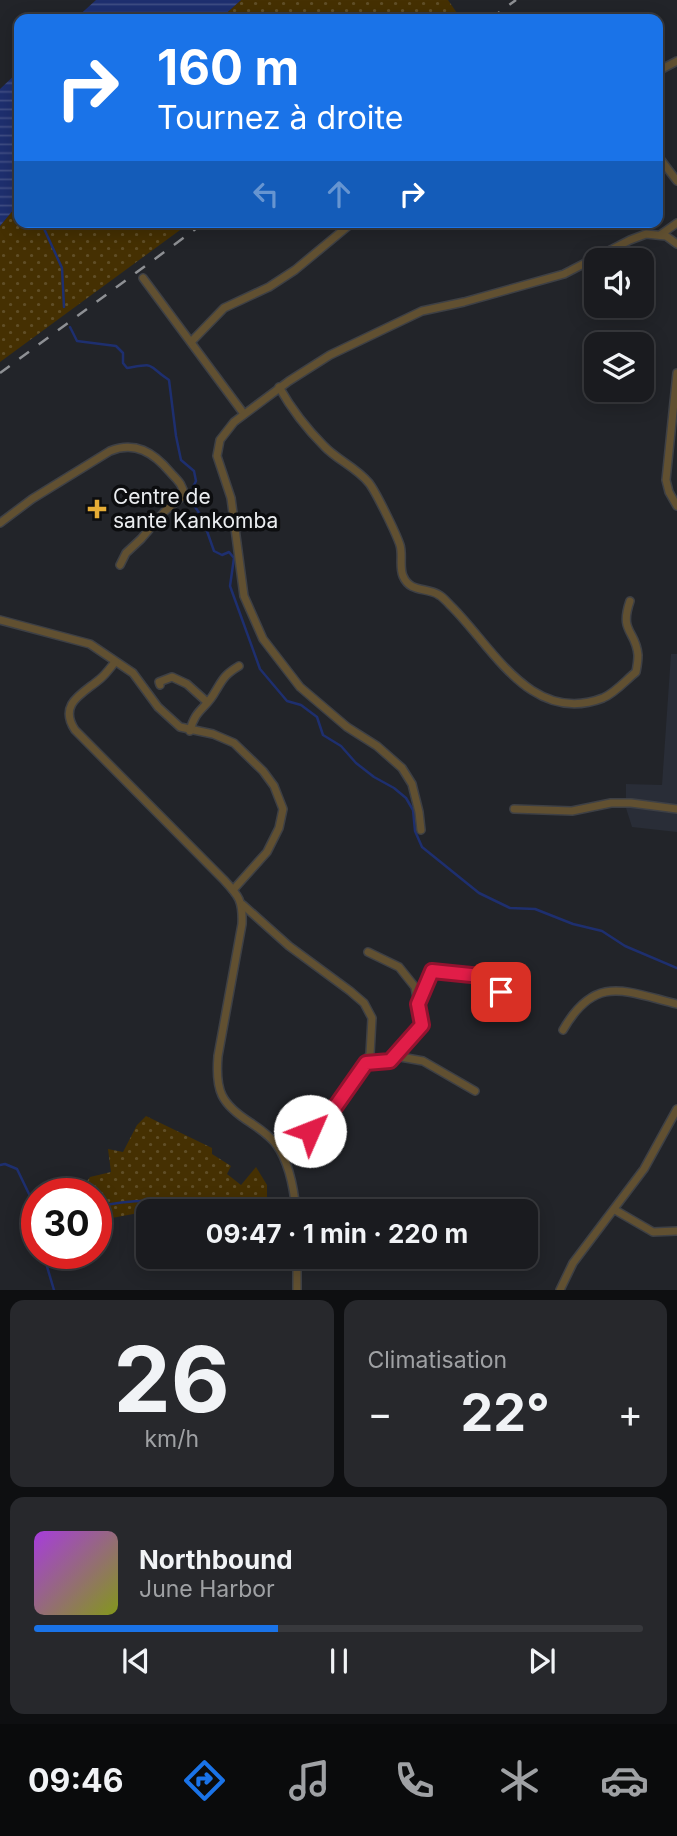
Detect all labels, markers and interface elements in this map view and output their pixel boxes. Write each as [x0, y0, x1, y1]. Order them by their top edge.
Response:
text: 160 m [157, 38, 299, 97]
icon: right [42, 42, 133, 133]
text: Tournez à droite [157, 98, 403, 137]
icon: left [247, 175, 285, 213]
icon: ahead [320, 175, 358, 213]
icon: right [393, 175, 431, 213]
map controls [584, 248, 654, 402]
button: sound [584, 248, 654, 318]
button: layers [584, 332, 654, 402]
place label: Centre de sante Kankomba [113, 484, 278, 533]
marker: Centre de sante Kankomba [87, 499, 107, 519]
pin [471, 962, 531, 1022]
icon: arrive [482, 973, 520, 1011]
position arrow [273, 1094, 347, 1168]
speed limit sign: 30 [21, 1178, 112, 1269]
text: 09:47 · 1 min · 220 m [206, 1218, 468, 1249]
text: 26 [114, 1324, 230, 1434]
text: Climatisation [368, 1346, 507, 1374]
text: 22° [461, 1381, 550, 1444]
text: − [368, 1390, 393, 1436]
text: + [618, 1390, 643, 1436]
text: km/h [144, 1425, 199, 1453]
text: Northbound [139, 1544, 293, 1575]
text: June Harbor [139, 1575, 275, 1603]
icon: previous [117, 1642, 155, 1680]
icon: pause [320, 1642, 358, 1680]
icon: next [523, 1642, 561, 1680]
icon: directions [180, 1756, 229, 1805]
icon: music [285, 1756, 334, 1805]
icon: phone [390, 1756, 439, 1805]
icon: climate [495, 1756, 544, 1805]
icon: car [600, 1756, 649, 1805]
text: 09:46 [28, 1761, 124, 1800]

